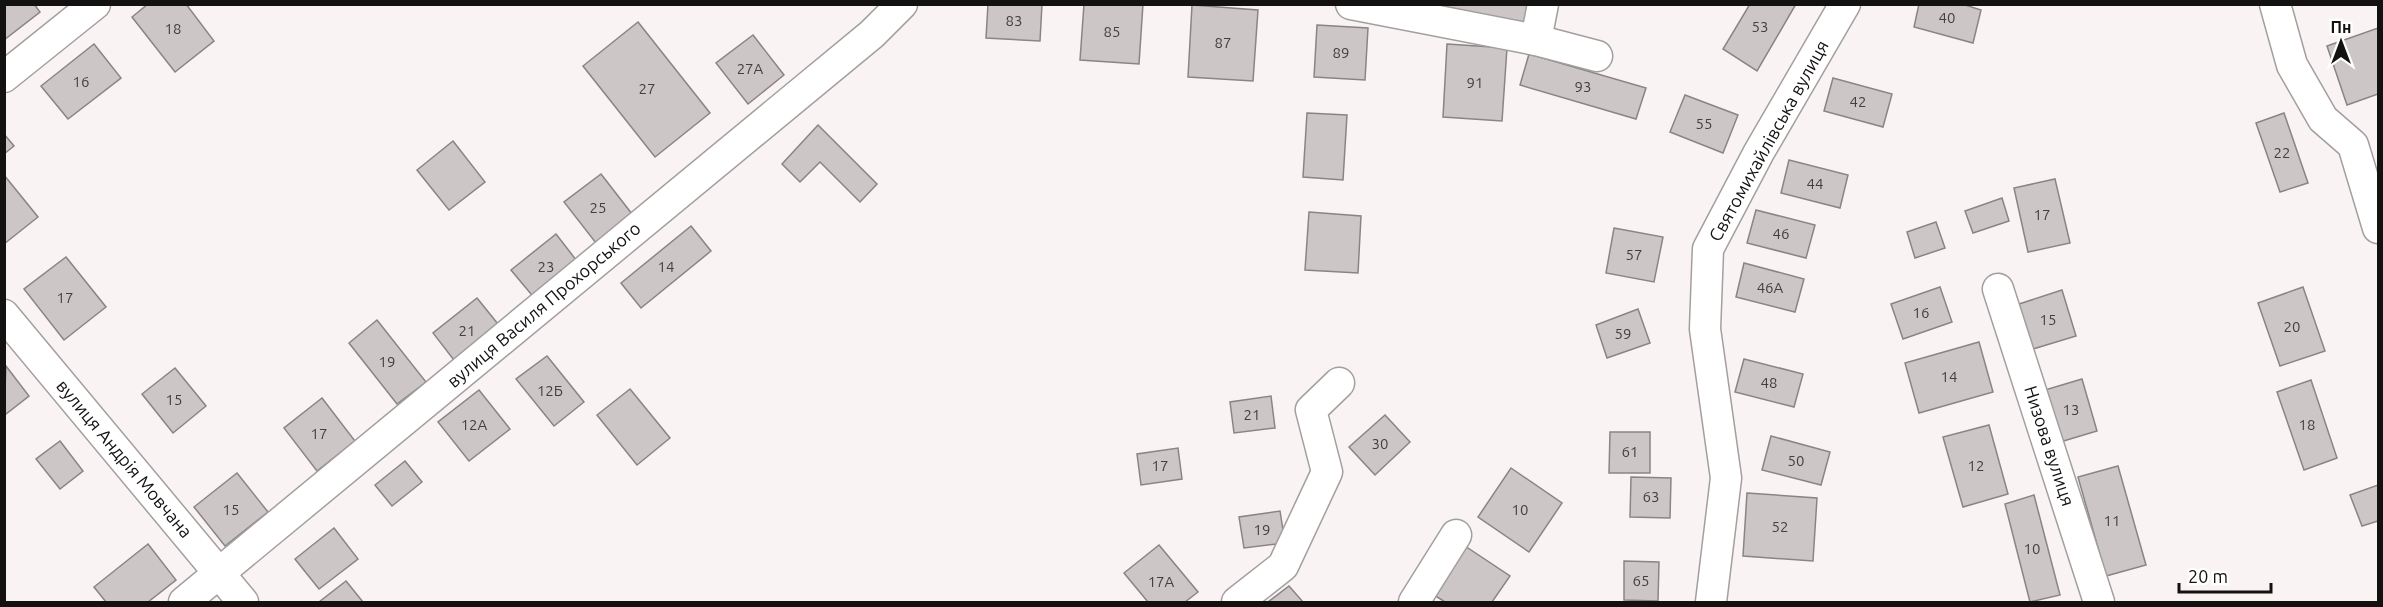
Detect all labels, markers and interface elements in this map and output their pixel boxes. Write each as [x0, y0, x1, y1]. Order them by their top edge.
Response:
house number: 40 [1939, 9, 1955, 26]
house number: 83 [1006, 12, 1022, 29]
north arrow [2311, 12, 2371, 72]
house number: 53 [1752, 18, 1768, 35]
text: Пн [2331, 18, 2351, 36]
house number: 18 [165, 20, 181, 37]
house number: 85 [1104, 23, 1120, 40]
house number: 87 [1215, 34, 1231, 51]
street label: Святомихайлівська вулиця [1704, 37, 1832, 245]
house number: 89 [1333, 44, 1349, 61]
house number: 27А [737, 60, 764, 77]
house number: 16 [73, 73, 89, 90]
house number: 91 [1467, 74, 1483, 91]
house number: 93 [1575, 78, 1591, 95]
house number: 27 [639, 80, 655, 97]
house number: 42 [1850, 93, 1866, 110]
house number: 55 [1696, 115, 1712, 132]
house number: 22 [2274, 144, 2290, 161]
house number: 44 [1807, 175, 1823, 192]
house number: 25 [590, 199, 606, 216]
house number: 17 [2034, 206, 2050, 223]
street label: вулиця Василя Прохорського [443, 218, 644, 391]
house number: 46 [1773, 225, 1789, 242]
house number: 57 [1626, 246, 1642, 263]
house number: 23 [538, 258, 554, 275]
house number: 14 [658, 258, 674, 275]
house number: 46А [1757, 279, 1784, 296]
house number: 17 [57, 289, 73, 306]
house number: 16 [1913, 304, 1929, 321]
house number: 15 [2040, 311, 2056, 328]
house number: 20 [2284, 318, 2300, 335]
house number: 21 [459, 322, 475, 339]
house number: 59 [1615, 325, 1631, 342]
house number: 19 [379, 353, 395, 370]
house number: 14 [1941, 368, 1957, 385]
house number: 48 [1761, 374, 1777, 391]
street label: вулиця Андрія Мовчана [53, 375, 197, 541]
house number: 12Б [537, 382, 563, 399]
street label: Низова вулиця [2021, 383, 2079, 508]
house number: 15 [166, 391, 182, 408]
house number: 13 [2063, 401, 2079, 418]
house number: 21 [1244, 406, 1260, 423]
house number: 12А [461, 416, 488, 433]
house number: 18 [2299, 416, 2315, 433]
house number: 17 [311, 425, 327, 442]
house number: 30 [1372, 435, 1388, 452]
house number: 61 [1622, 443, 1638, 460]
house number: 50 [1788, 452, 1804, 469]
house number: 17 [1152, 457, 1168, 474]
house number: 12 [1968, 457, 1984, 474]
house number: 63 [1643, 488, 1659, 505]
house number: 15 [223, 501, 239, 518]
house number: 10 [1512, 501, 1528, 518]
house number: 11 [2104, 512, 2120, 529]
house number: 52 [1772, 518, 1788, 535]
house number: 19 [1254, 521, 1270, 538]
house number: 10 [2024, 540, 2040, 557]
scale bar [2179, 556, 2270, 594]
text: 20 m [2188, 566, 2228, 586]
house number: 65 [1633, 572, 1649, 589]
house number: 17А [1148, 573, 1175, 590]

